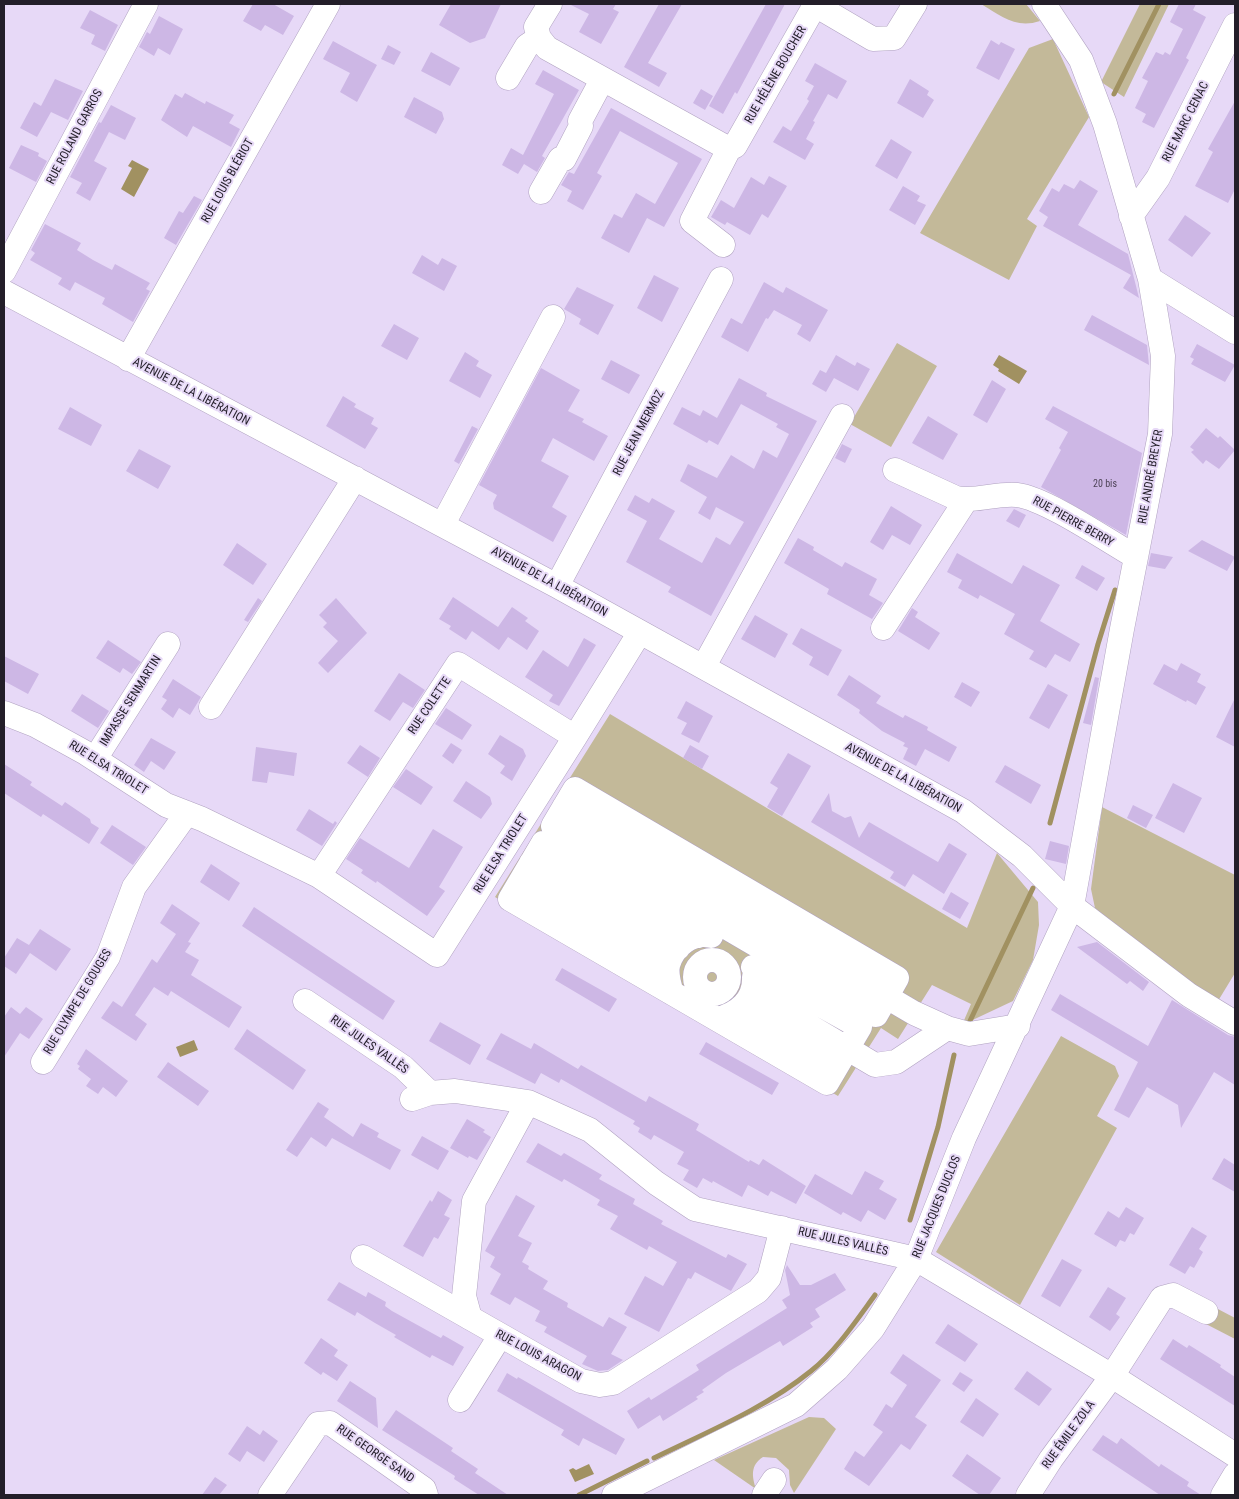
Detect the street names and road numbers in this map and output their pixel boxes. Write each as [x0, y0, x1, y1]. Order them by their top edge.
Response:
street label: RUE HÉLÈNE BOUCHER [742, 24, 810, 126]
street label: RUE MARC CENAC [1160, 80, 1212, 164]
street label: RUE ROLAND GARROS [44, 87, 106, 187]
street label: RUE LOUIS BLÉRIOT [199, 136, 257, 226]
street label: AVENUE DE LA LIBÉRATION [130, 355, 252, 429]
street label: RUE JEAN MERMOZ [610, 388, 668, 478]
street label: RUE ANDRÉ BREYER [1136, 429, 1166, 525]
street label: RUE PIERRE BERRY [1030, 494, 1116, 550]
street label: AVENUE DE LA LIBÉRATION [488, 544, 610, 620]
street label: IMPASSE SENMARTIN [97, 653, 165, 749]
street label: RUE COLETTE [406, 675, 454, 737]
street label: RUE ELSA TRIOLET [66, 738, 150, 798]
street label: AVENUE DE LA LIBÉRATION [842, 740, 964, 816]
street label: RUE ELSA TRIOLET [471, 812, 531, 896]
street label: RUE OLYMPE DE GOUGES [41, 947, 115, 1057]
street label: RUE JULES VALLÈS [327, 1013, 411, 1077]
street label: RUE JACQUES DUCLOS [910, 1154, 964, 1260]
street label: RUE JULES VALLÈS [797, 1225, 889, 1259]
street label: RUE LOUIS ARAGON [493, 1327, 583, 1385]
street label: RUE ÉMILE ZOLA [1040, 1398, 1098, 1472]
street label: RUE GEORGE SAND [333, 1422, 417, 1486]

